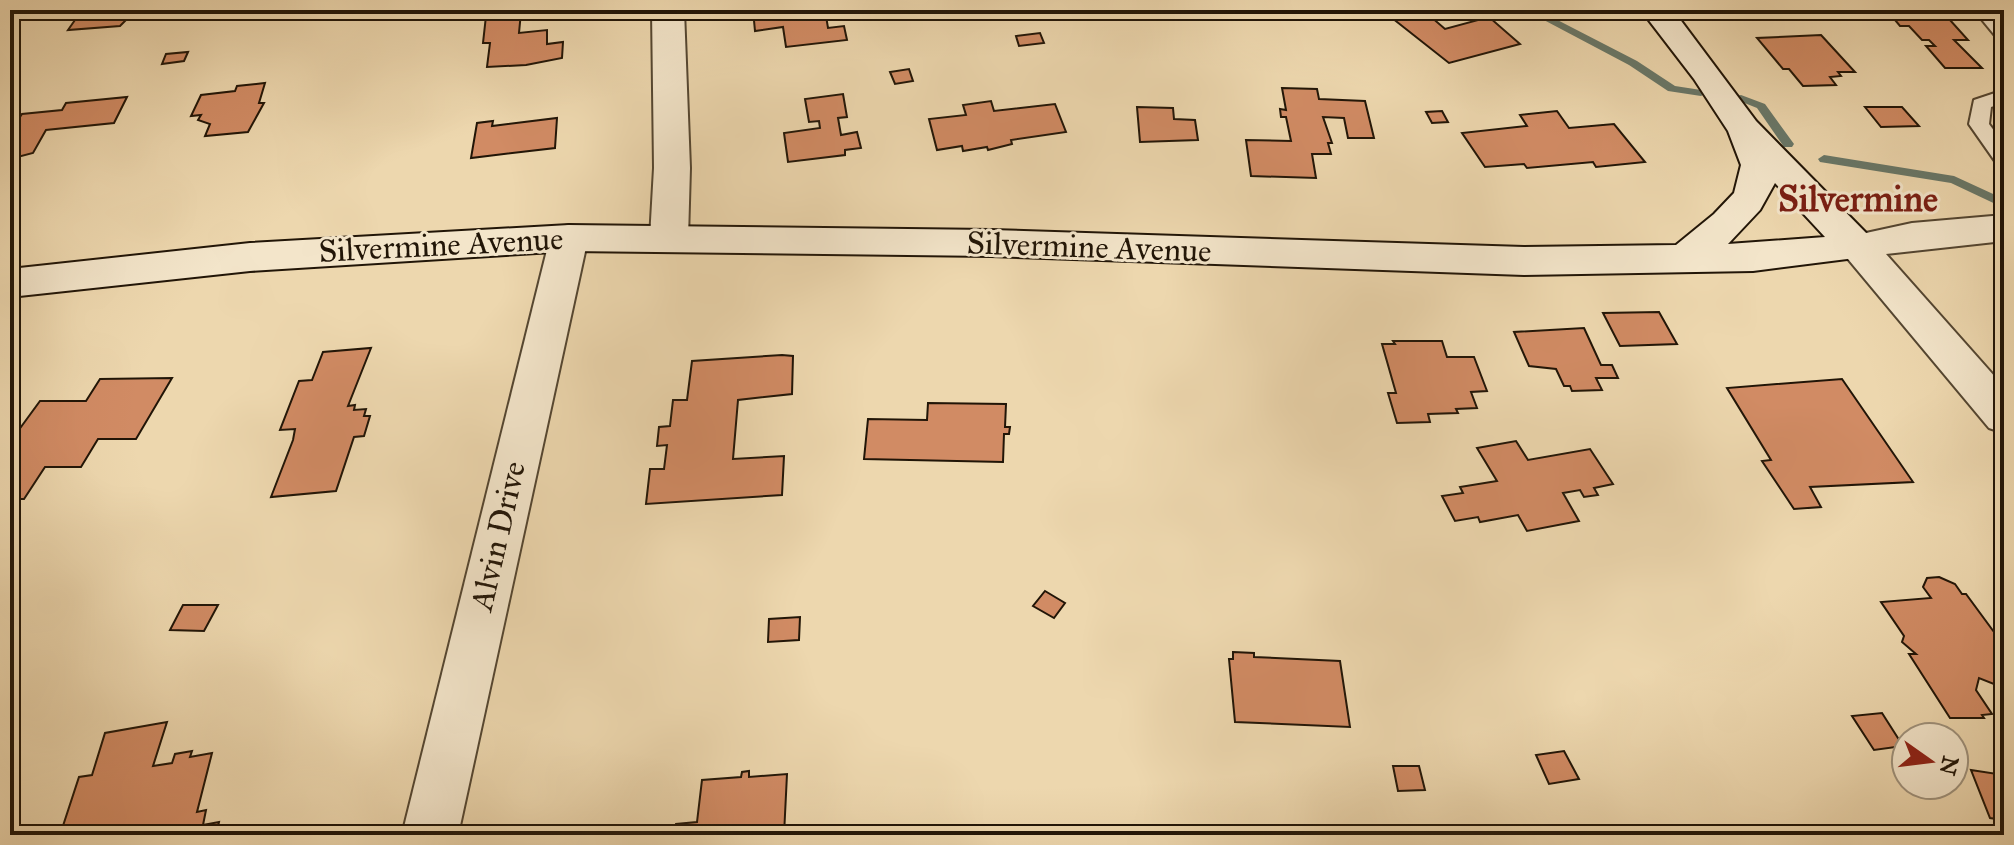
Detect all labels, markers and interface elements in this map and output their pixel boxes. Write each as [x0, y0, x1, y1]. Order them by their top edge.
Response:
district label: Silvermine [1778, 177, 1938, 221]
street label: Silvermine Avenue [318, 219, 564, 271]
street label: Silvermine Avenue [966, 223, 1212, 271]
street label: Alvin Drive [461, 457, 534, 617]
north arrow [1890, 721, 1970, 801]
text: N [1933, 753, 1964, 778]

